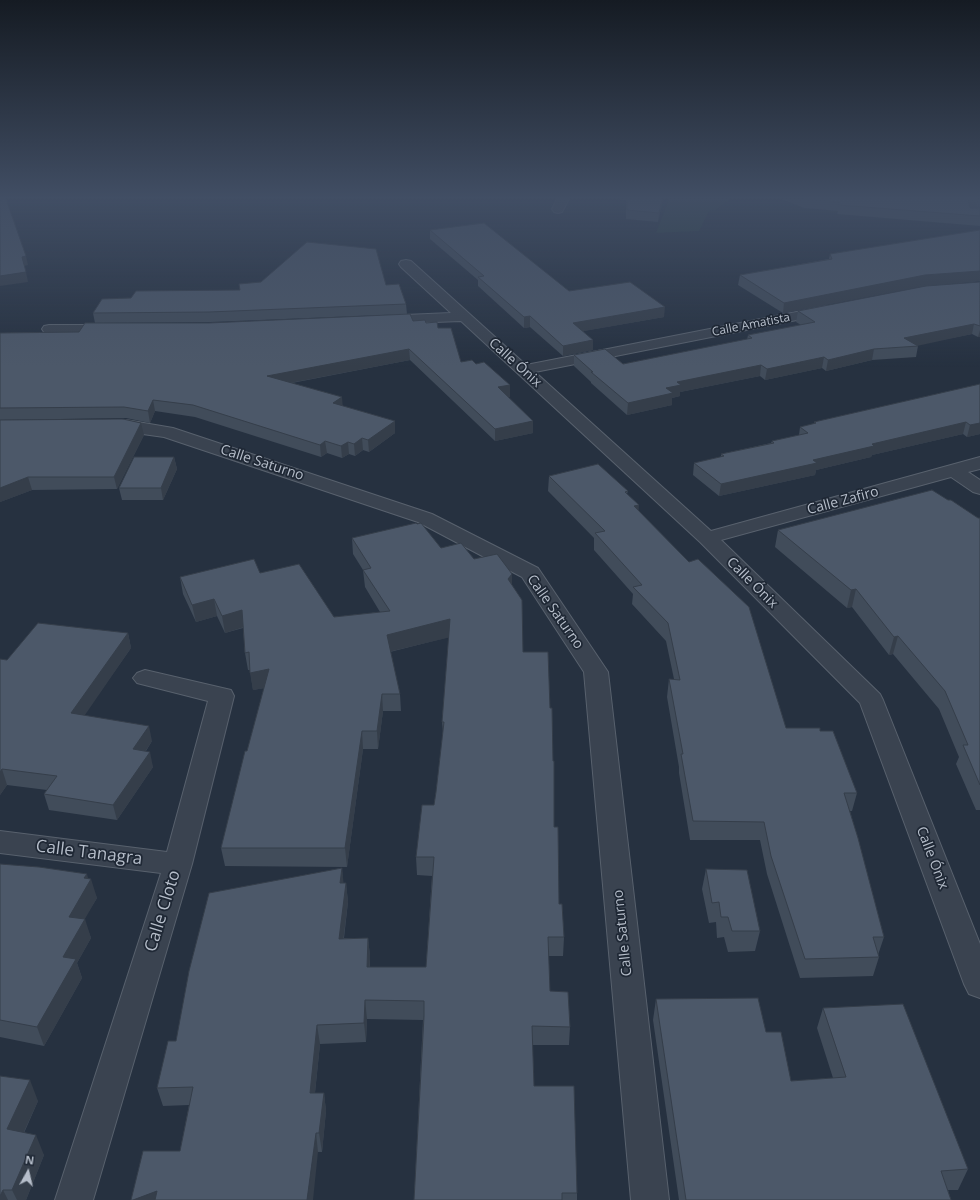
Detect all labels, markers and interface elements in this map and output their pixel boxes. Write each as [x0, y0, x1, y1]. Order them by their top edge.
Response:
street label: Calle Amatista [711, 310, 791, 340]
street label: Calle Ónix [485, 335, 545, 391]
street label: Calle Saturno [218, 442, 306, 484]
street label: Calle Zafiro [805, 483, 881, 519]
street label: Calle Ónix [723, 554, 781, 612]
street label: Calle Saturno [523, 572, 587, 652]
street label: Calle Ónix [912, 824, 952, 892]
street label: Calle Tanagra [35, 836, 143, 870]
street label: Calle Cloto [141, 868, 185, 954]
street label: Calle Saturno [610, 889, 636, 977]
north arrow [8, 1152, 48, 1192]
text: N [24, 1152, 35, 1168]

